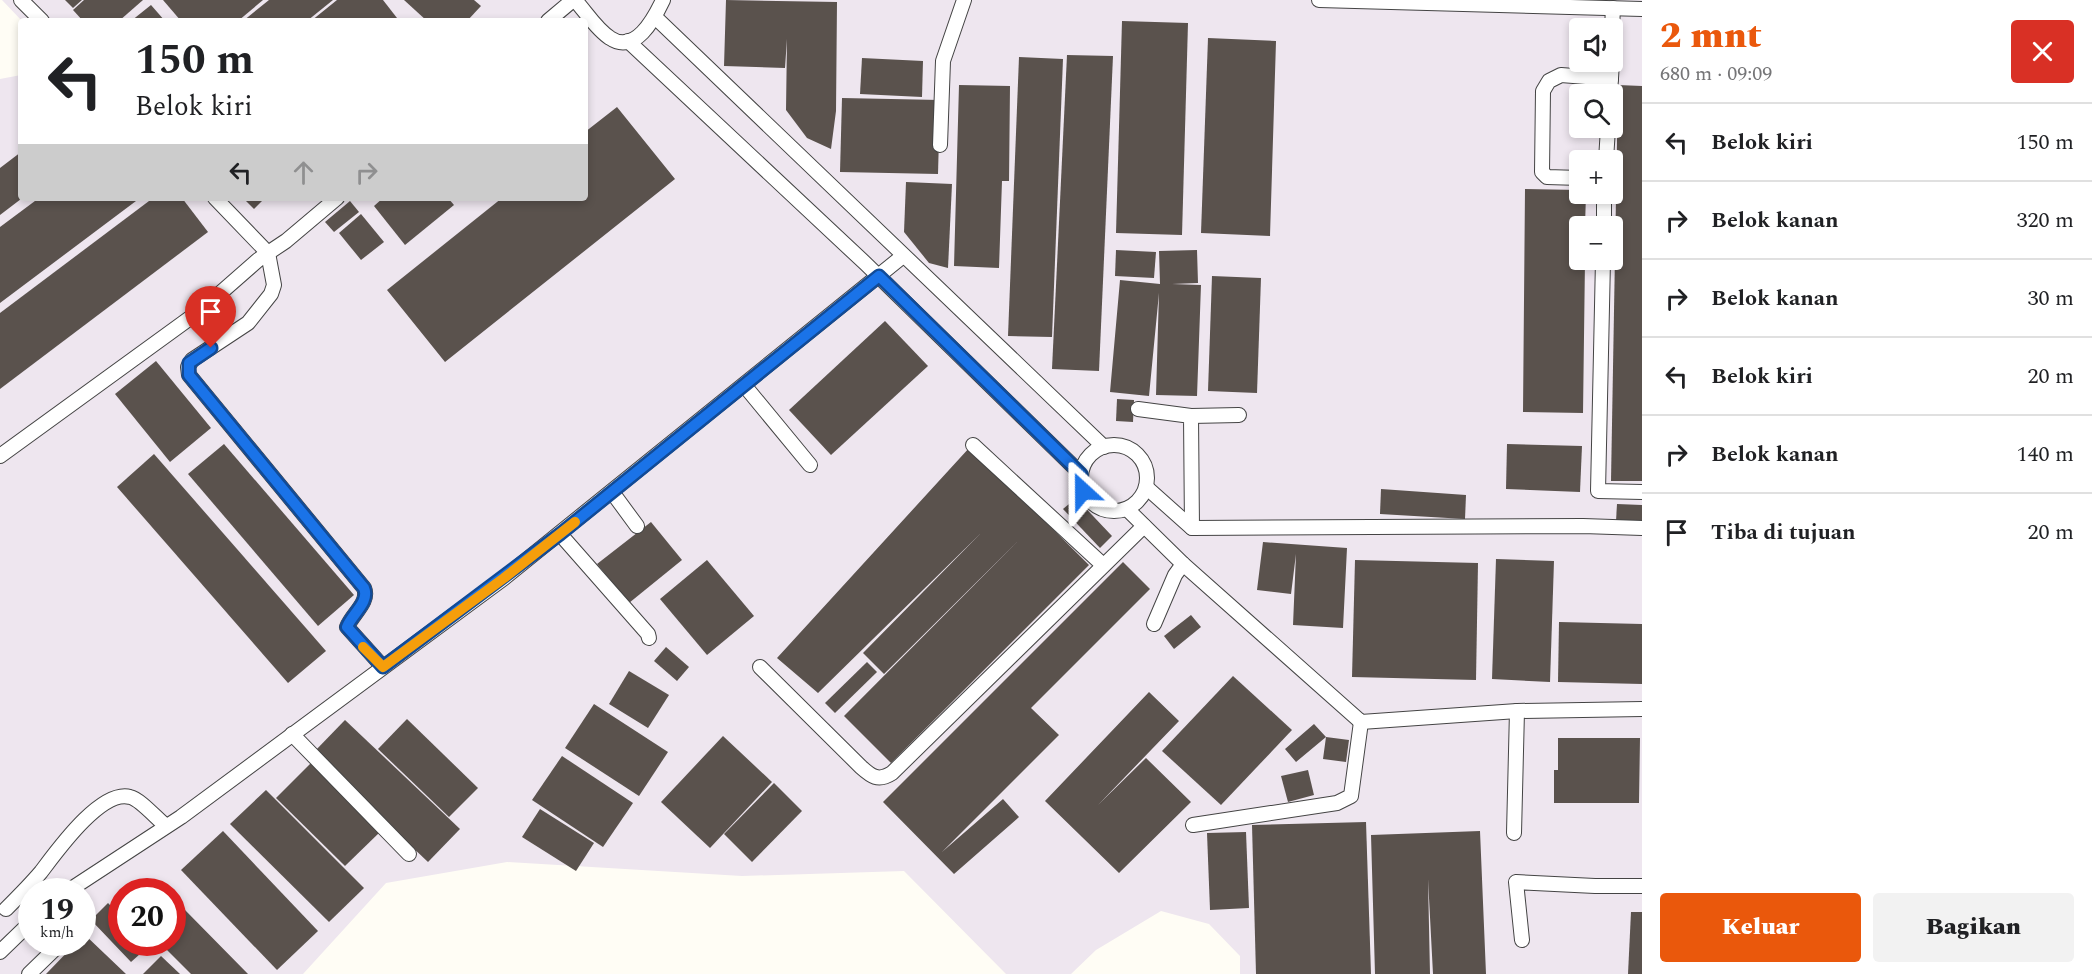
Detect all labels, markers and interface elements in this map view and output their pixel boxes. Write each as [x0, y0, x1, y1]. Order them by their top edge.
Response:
text: 2 mnt [1660, 9, 1762, 64]
map controls [1569, 18, 1623, 270]
button: sound [1569, 18, 1623, 72]
button: close [2011, 20, 2074, 83]
text: 150 m [135, 29, 254, 92]
icon: left [36, 42, 114, 120]
text: 680 m · 09:09 [1660, 59, 1772, 89]
button: search [1569, 84, 1623, 138]
text: Belok kiri [135, 86, 253, 128]
icon: left [1660, 126, 1693, 159]
text: Belok kiri [1711, 126, 1813, 159]
text: 150 m [2017, 126, 2074, 159]
button: + [1569, 150, 1623, 204]
icon: left [224, 156, 257, 189]
icon: ahead [287, 156, 320, 189]
icon: right [350, 156, 383, 189]
icon: right [1660, 204, 1693, 237]
text: Belok kanan [1711, 204, 1839, 237]
text: 320 m [2017, 204, 2074, 237]
button: − [1569, 216, 1623, 270]
icon: right [1660, 282, 1693, 315]
text: Belok kanan [1711, 282, 1839, 315]
text: 30 m [2028, 282, 2074, 315]
pin [185, 286, 236, 348]
icon: arrive [194, 295, 227, 328]
icon: left [1660, 360, 1693, 393]
text: Belok kiri [1711, 360, 1813, 393]
text: 20 m [2028, 360, 2074, 393]
icon: right [1660, 438, 1693, 471]
text: Belok kanan [1711, 438, 1839, 471]
text: 140 m [2017, 438, 2074, 471]
position arrow [1051, 459, 1115, 523]
icon: arrive [1660, 516, 1693, 549]
text: Tiba di tujuan [1711, 516, 1856, 549]
text: 20 m [2028, 516, 2074, 549]
speed limit sign: 20 [108, 878, 186, 956]
text: 19 [40, 887, 74, 933]
button: Keluar [1660, 893, 1861, 962]
button: Bagikan [1873, 893, 2074, 962]
text: km/h [40, 921, 74, 944]

